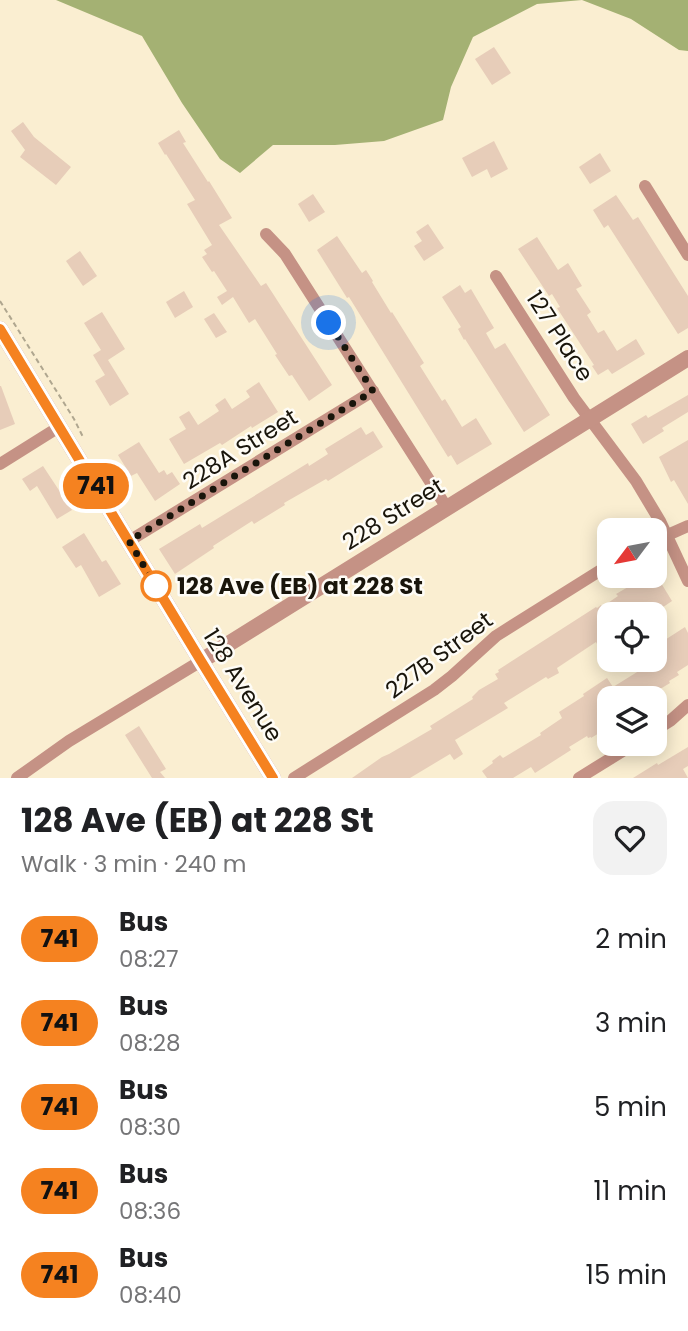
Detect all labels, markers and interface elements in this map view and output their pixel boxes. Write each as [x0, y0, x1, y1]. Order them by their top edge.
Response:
street label: 127 Place [519, 285, 601, 387]
your location [311, 305, 346, 340]
street label: 228A Street [176, 401, 304, 497]
line badge: 741 [56, 463, 136, 509]
text: 741 [77, 469, 115, 502]
street label: 228 Street [336, 470, 450, 558]
north arrow [597, 518, 667, 588]
map controls [597, 518, 667, 756]
place label: 128 Ave (EB) at 228 St [177, 570, 423, 602]
marker: 128 Ave (EB) at 228 St [141, 571, 171, 601]
button: locate [597, 602, 667, 672]
street label: 227B Street [379, 604, 499, 706]
street label: 128 Avenue [196, 622, 290, 748]
button: layers [597, 686, 667, 756]
text: 128 Ave (EB) at 228 St [21, 797, 374, 844]
button: heart [593, 801, 667, 875]
text: Walk · 3 min · 240 m [21, 848, 247, 880]
text: Bus [119, 904, 168, 940]
text: 2 min [595, 921, 667, 957]
text: 741 [40, 922, 79, 955]
text: 08:27 [119, 943, 179, 975]
text: Bus [119, 988, 168, 1024]
text: 3 min [595, 1005, 667, 1041]
text: 741 [40, 1006, 79, 1039]
text: 08:28 [119, 1027, 181, 1059]
text: Bus [119, 1072, 168, 1108]
text: 5 min [594, 1089, 667, 1125]
text: 741 [40, 1090, 79, 1123]
text: 08:30 [119, 1111, 181, 1143]
text: Bus [119, 1156, 168, 1192]
text: 11 min [594, 1173, 667, 1209]
text: 741 [40, 1174, 79, 1207]
text: 08:36 [119, 1195, 181, 1227]
text: Bus [119, 1240, 168, 1276]
text: 15 min [586, 1257, 667, 1293]
text: 741 [40, 1258, 79, 1291]
text: 08:40 [119, 1279, 182, 1311]

